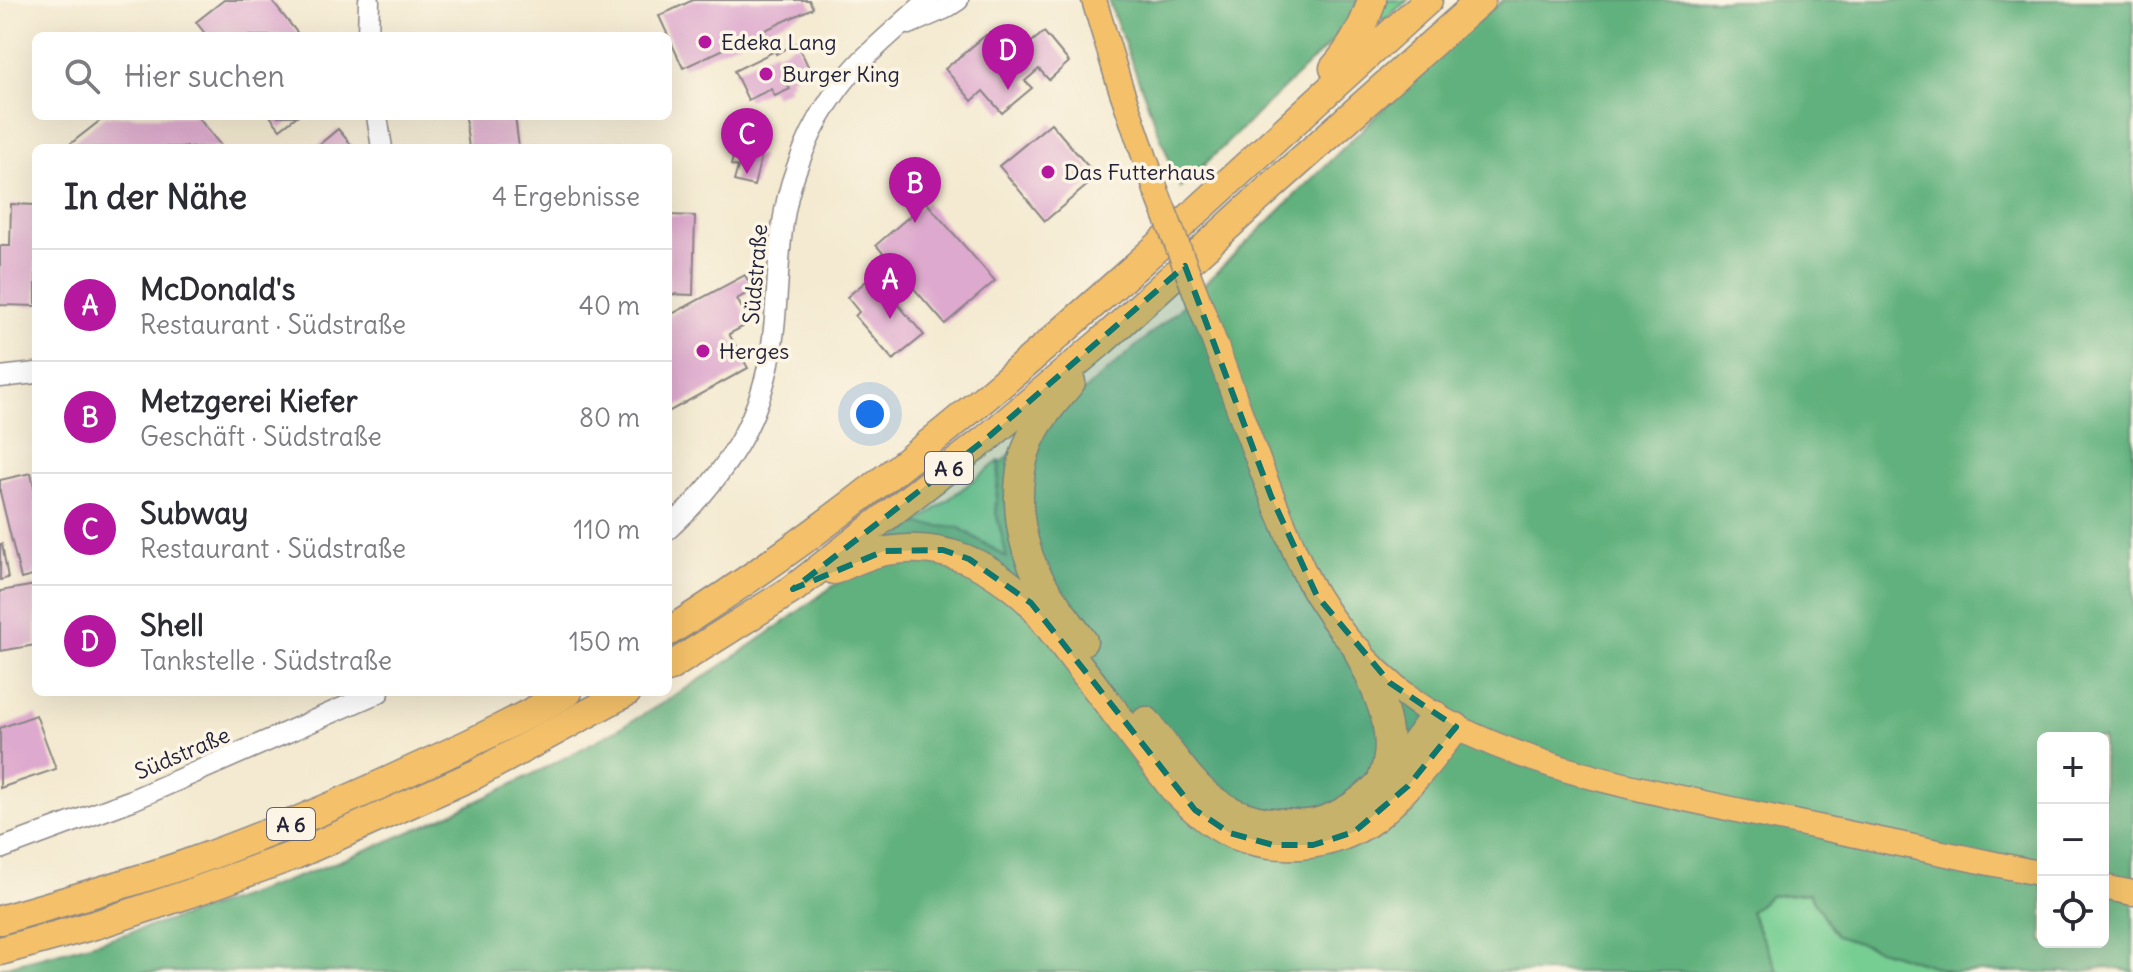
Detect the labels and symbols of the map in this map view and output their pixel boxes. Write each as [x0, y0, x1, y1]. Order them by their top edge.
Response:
pin: D [982, 24, 1034, 90]
place label: Edeka Lang [721, 28, 837, 56]
marker: Edeka Lang [696, 33, 714, 51]
place label: Burger King [782, 60, 900, 88]
marker: Burger King [757, 65, 775, 83]
pin: C [721, 108, 773, 174]
pin: B [889, 157, 941, 223]
place label: Das Futterhaus [1064, 158, 1215, 186]
marker: Das Futterhaus [1039, 163, 1057, 181]
street label: Südstraße [737, 223, 773, 325]
pin: A [864, 253, 916, 319]
place label: Herges [719, 337, 789, 365]
marker: Herges [694, 342, 712, 360]
your location [850, 394, 890, 434]
road number: A 6 [925, 452, 973, 484]
street label: Südstraße [130, 720, 234, 786]
road number: A 6 [267, 808, 315, 840]

